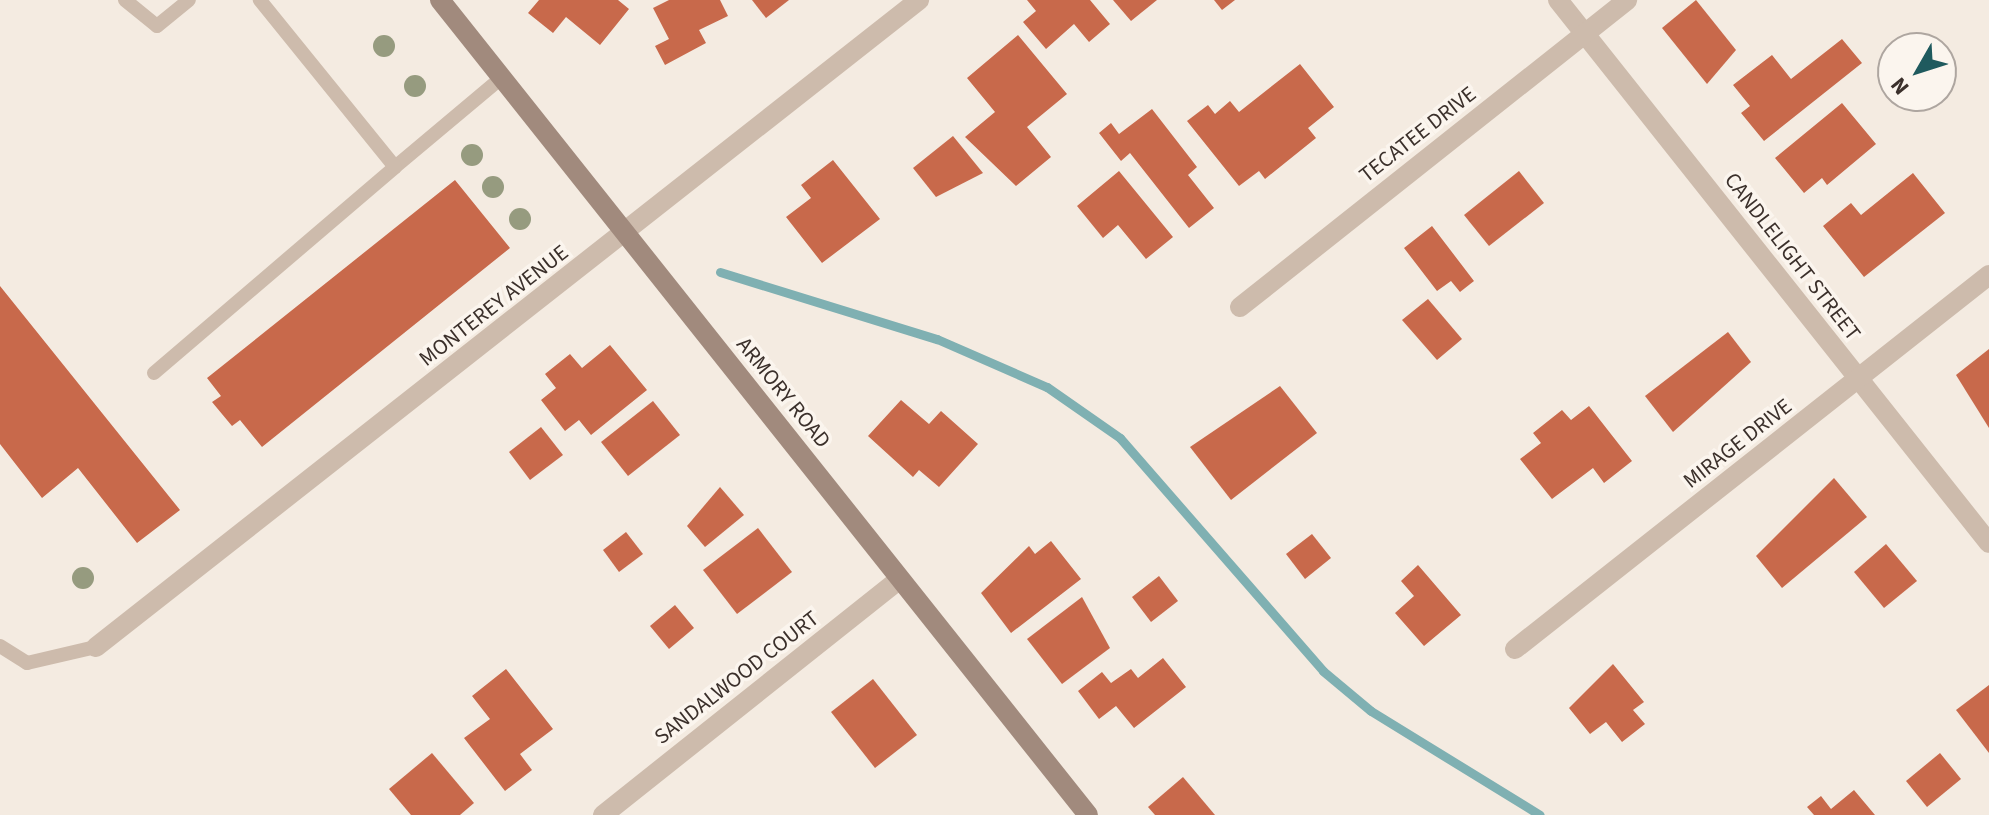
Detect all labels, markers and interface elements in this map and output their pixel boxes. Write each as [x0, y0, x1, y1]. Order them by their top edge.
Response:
north arrow [1877, 32, 1957, 112]
text: N [1883, 70, 1917, 102]
street label: TECATEE DRIVE [1354, 81, 1482, 189]
street label: CANDLELIGHT STREET [1718, 168, 1866, 346]
street label: MONTEREY AVENUE [414, 240, 574, 372]
street label: ARMORY ROAD [730, 332, 836, 454]
street label: MIRAGE DRIVE [1679, 393, 1797, 495]
street label: SANDALWOOD COURT [649, 606, 825, 750]

